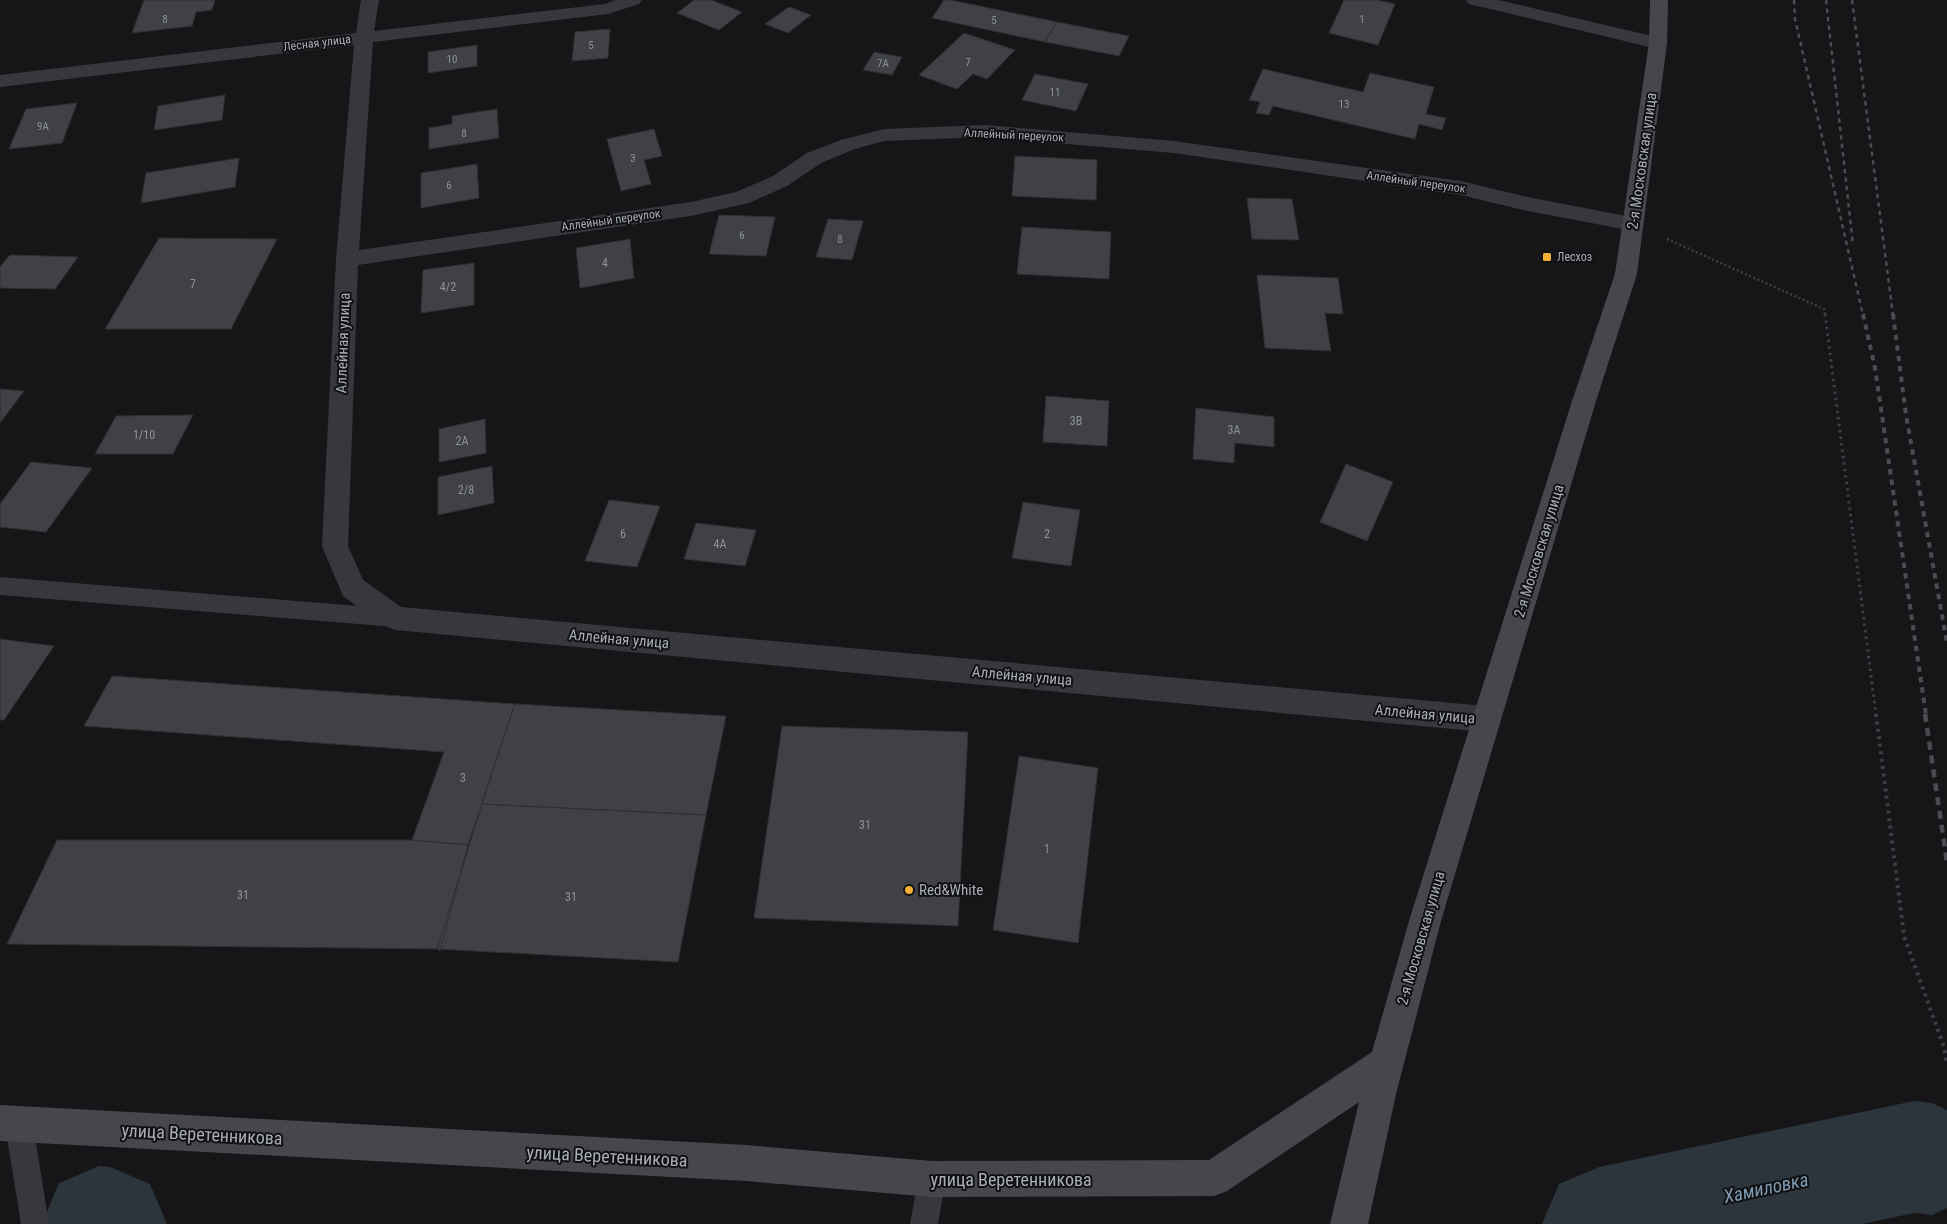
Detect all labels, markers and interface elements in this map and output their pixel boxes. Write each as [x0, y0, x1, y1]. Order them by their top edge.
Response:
house number: 8 [162, 13, 168, 26]
house number: 1 [1359, 13, 1365, 26]
house number: 5 [991, 14, 997, 27]
street label: Лесная улица [282, 32, 352, 54]
house number: 5 [588, 39, 594, 52]
house number: 10 [447, 53, 457, 66]
house number: 7 [965, 56, 971, 69]
house number: 7А [877, 57, 890, 70]
house number: 11 [1050, 86, 1060, 99]
street label: 2-я Московская улица [1623, 91, 1661, 231]
house number: 13 [1339, 98, 1349, 111]
house number: 9А [37, 120, 50, 133]
street label: Аллейный переулок [964, 125, 1065, 145]
house number: 8 [461, 127, 467, 140]
house number: 3 [630, 152, 636, 165]
street label: Аллейный переулок [1366, 168, 1467, 196]
house number: 6 [446, 179, 452, 192]
street label: Аллейный переулок [561, 206, 662, 234]
house number: 6 [739, 229, 745, 242]
house number: 8 [837, 233, 843, 246]
place label: Лесхоз [1557, 250, 1592, 264]
marker: Лесхоз [1541, 251, 1553, 263]
house number: 4 [602, 256, 608, 270]
house number: 7 [190, 277, 196, 291]
house number: 4/2 [440, 280, 456, 294]
street label: Аллейная улица [332, 292, 354, 394]
house number: 3В [1070, 414, 1082, 428]
house number: 3А [1228, 423, 1241, 437]
house number: 1/10 [133, 428, 155, 442]
house number: 2А [456, 434, 469, 448]
street label: 2-я Московская улица [1510, 482, 1568, 620]
house number: 2/8 [458, 483, 474, 497]
house number: 6 [620, 527, 626, 541]
house number: 2 [1044, 527, 1050, 541]
house number: 4А [714, 537, 727, 551]
street label: Аллейная улица [568, 626, 670, 652]
street label: Аллейная улица [971, 663, 1073, 689]
street label: Аллейная улица [1374, 701, 1476, 727]
house number: 3 [460, 771, 466, 785]
house number: 31 [859, 818, 871, 832]
house number: 1 [1044, 842, 1050, 856]
street label: 2-я Московская улица [1393, 869, 1449, 1007]
place label: Red&White [919, 881, 983, 899]
marker: Red&White [903, 884, 915, 896]
house number: 31 [237, 888, 249, 902]
house number: 31 [565, 890, 577, 904]
street label: улица Веретенникова [121, 1119, 283, 1149]
street label: улица Веретенникова [526, 1141, 688, 1171]
water label: Хамиловка [1721, 1168, 1810, 1208]
street label: улица Веретенникова [930, 1169, 1092, 1190]

